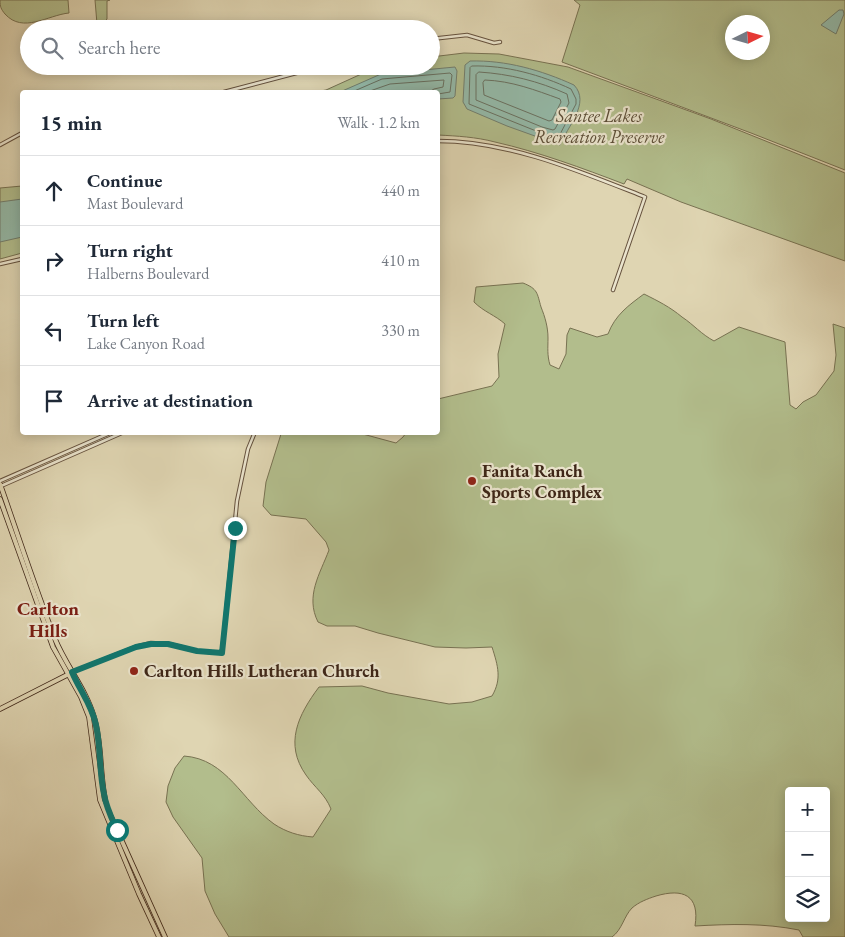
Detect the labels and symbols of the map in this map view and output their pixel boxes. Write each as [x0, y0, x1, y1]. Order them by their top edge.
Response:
north arrow [725, 15, 770, 60]
park label: Santee Lakes Recreation Preserve [534, 104, 665, 148]
place label: Fanita Ranch Sports Complex [482, 459, 602, 503]
marker: Fanita Ranch Sports Complex [466, 475, 478, 487]
route end [224, 517, 247, 540]
district label: Carlton Hills [17, 596, 79, 643]
place label: Carlton Hills Lutheran Church [144, 659, 380, 682]
marker: Carlton Hills Lutheran Church [128, 665, 140, 677]
route start [106, 819, 129, 842]

